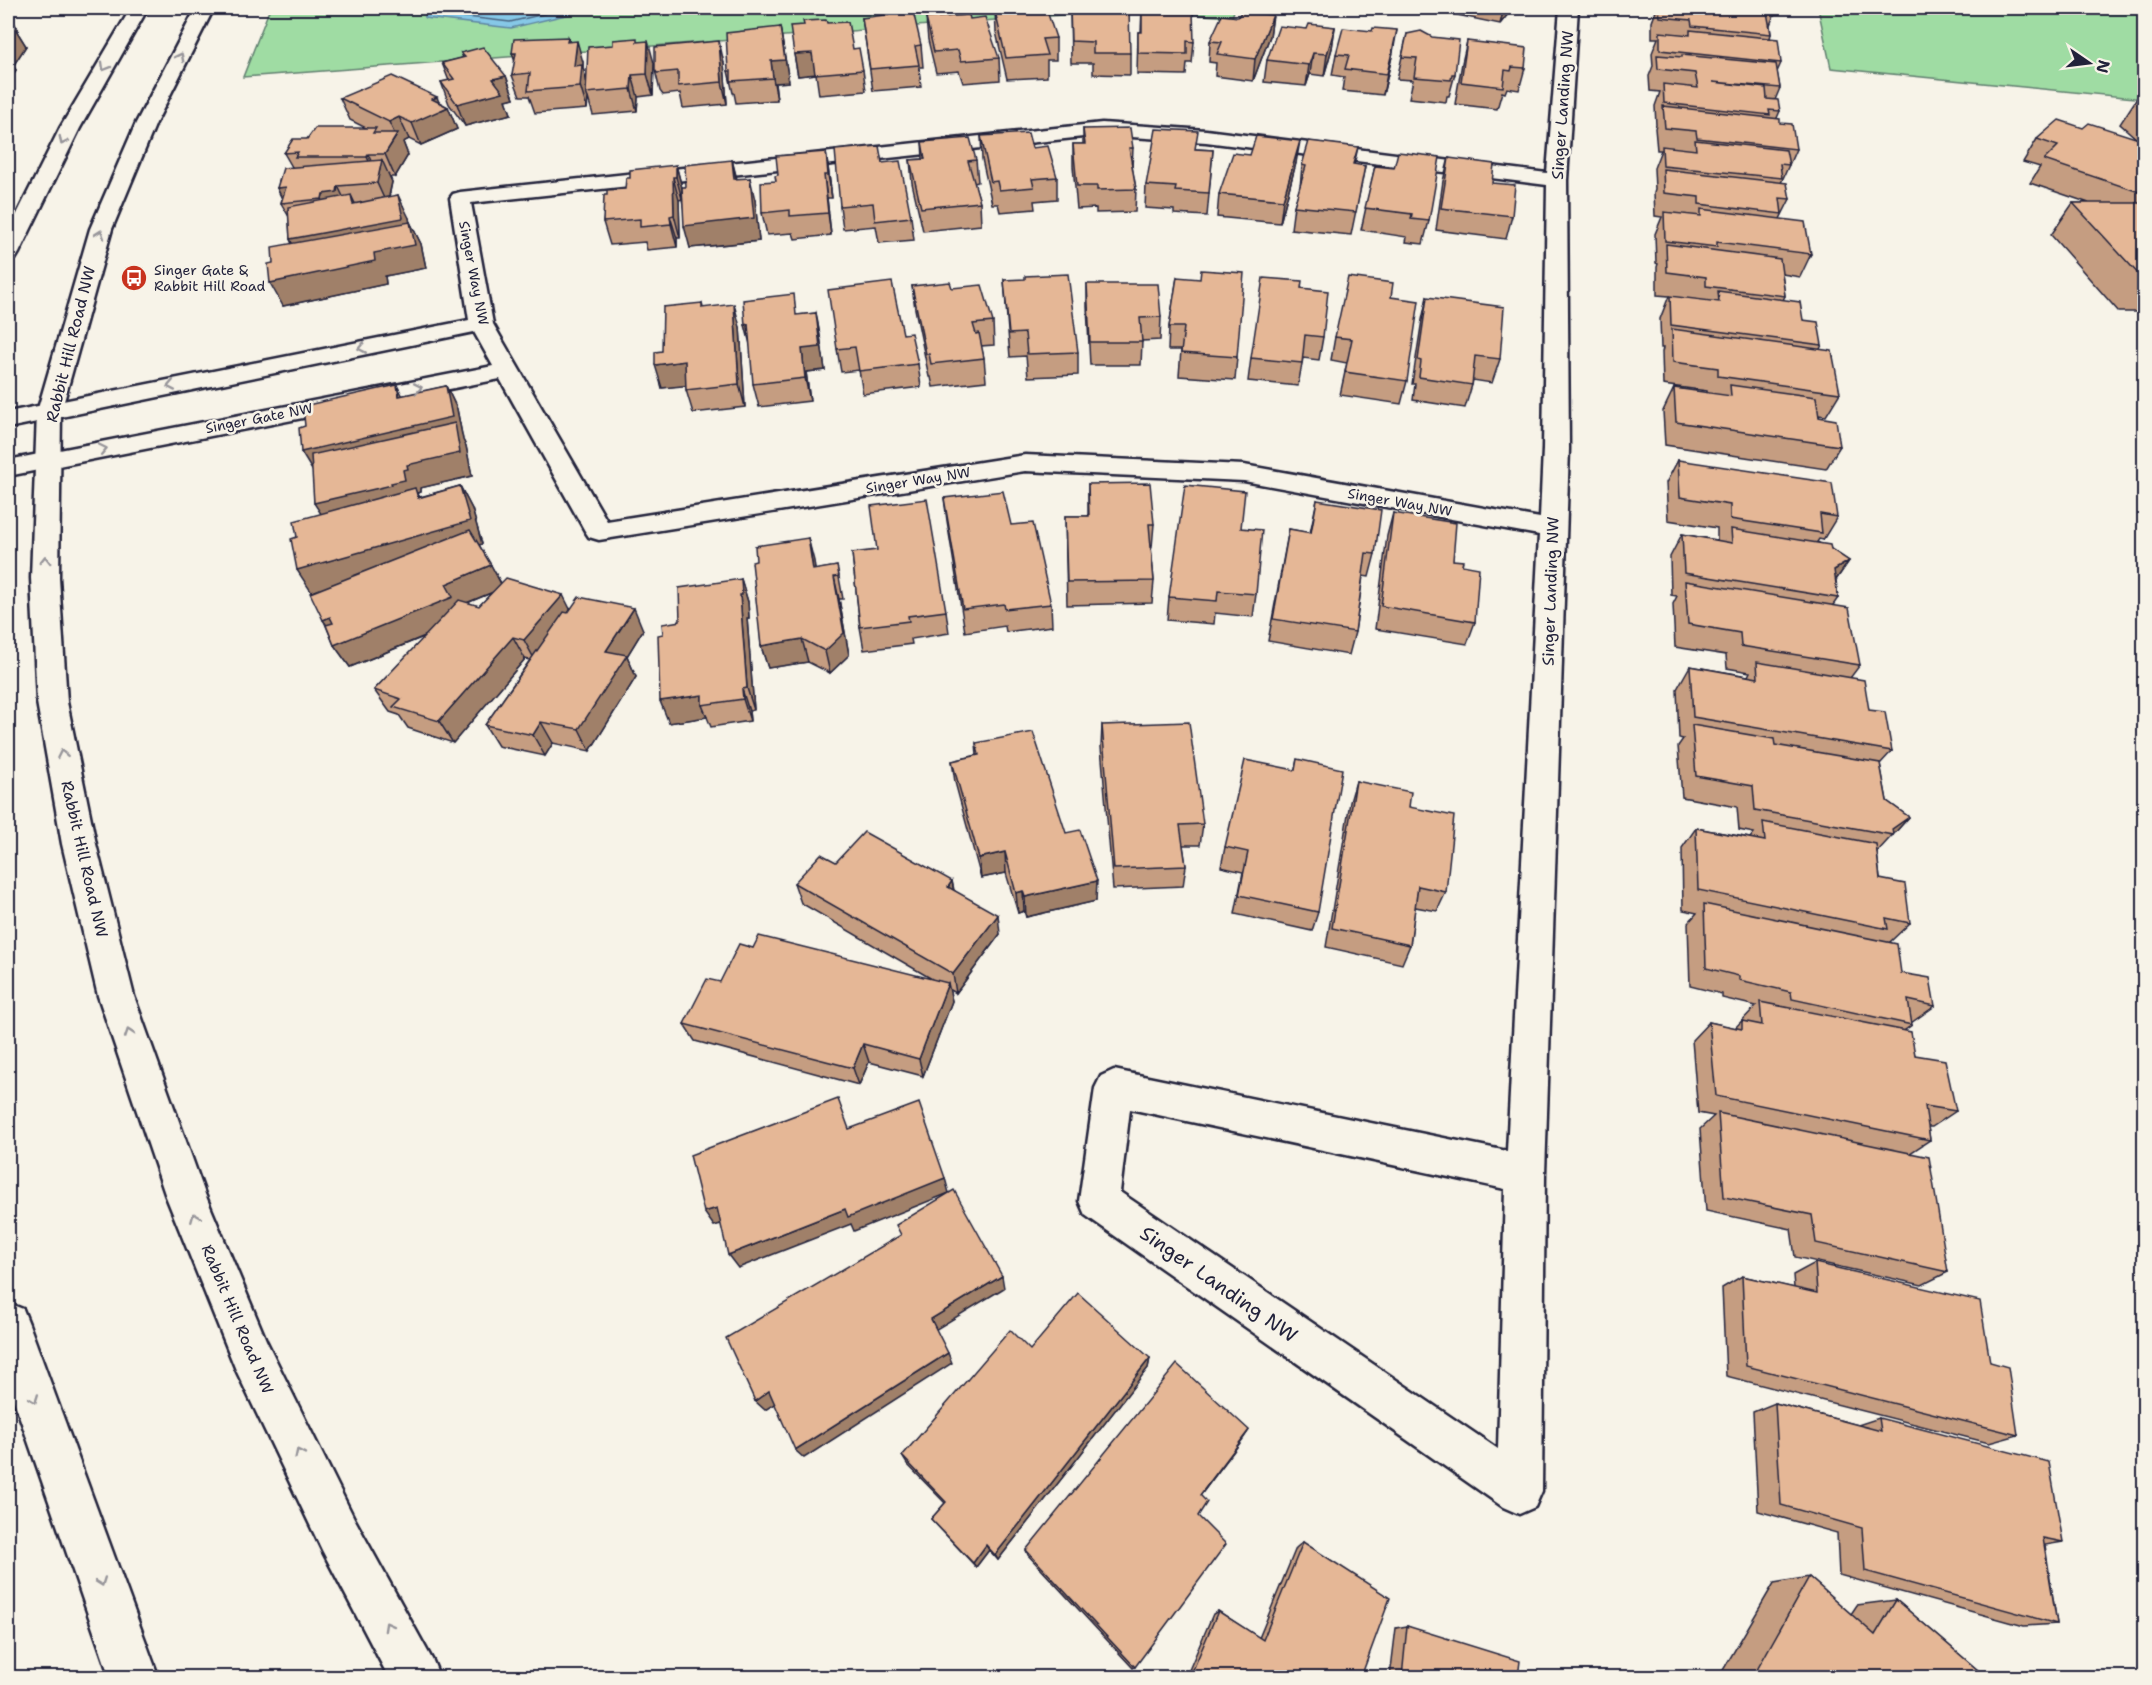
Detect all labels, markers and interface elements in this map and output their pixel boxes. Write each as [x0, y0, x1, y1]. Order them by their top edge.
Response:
street label: Singer Landing NW [1547, 30, 1578, 180]
north arrow [2059, 33, 2119, 93]
one-way arrow [173, 52, 184, 63]
text: N [2091, 58, 2115, 75]
one-way arrow [101, 61, 112, 71]
one-way arrow [59, 134, 70, 145]
street label: Singer Way NW [455, 219, 493, 327]
one-way arrow [92, 229, 105, 240]
place label: Singer Gate & Rabbit Hill Road [154, 261, 265, 295]
bus stop icon: Singer Gate & Rabbit Hill Road [119, 263, 149, 293]
street label: Rabbit Hill Road NW [41, 264, 100, 424]
one-way arrow [357, 340, 367, 353]
one-way arrow [166, 379, 176, 392]
one-way arrow [413, 382, 423, 395]
street label: Singer Gate NW [204, 399, 314, 437]
one-way arrow [98, 443, 108, 456]
street label: Singer Way NW [864, 463, 972, 497]
street label: Singer Way NW [1346, 484, 1454, 520]
street label: Singer Landing NW [1537, 516, 1564, 666]
one-way arrow [39, 556, 51, 565]
one-way arrow [56, 750, 69, 760]
street label: Rabbit Hill Road NW [56, 779, 113, 940]
one-way arrow [124, 1028, 137, 1039]
one-way arrow [190, 1212, 202, 1223]
street label: Singer Landing NW [1135, 1220, 1303, 1348]
street label: Rabbit Hill Road NW [197, 1241, 279, 1397]
one-way arrow [27, 1393, 40, 1404]
one-way arrow [294, 1448, 306, 1459]
one-way arrow [93, 1576, 106, 1587]
one-way arrow [384, 1622, 395, 1632]

